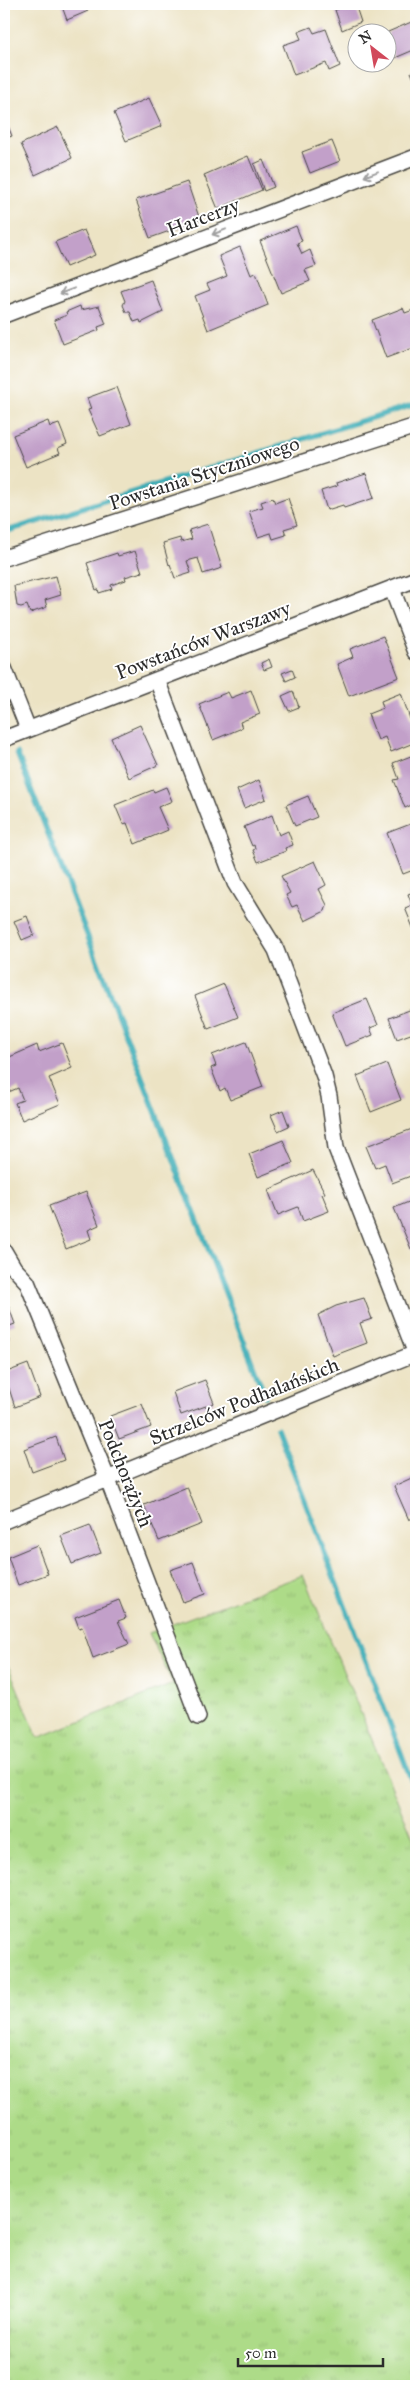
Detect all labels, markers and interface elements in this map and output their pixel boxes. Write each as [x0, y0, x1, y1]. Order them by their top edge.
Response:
north arrow [348, 22, 398, 72]
text: N [356, 27, 375, 48]
one-way arrow [364, 170, 379, 179]
street label: Harcerzy [163, 192, 243, 242]
one-way arrow [212, 228, 227, 238]
one-way arrow [60, 286, 75, 296]
street label: Powstania Styczniowego [106, 431, 303, 516]
street label: Powstańców Warszawy [112, 595, 294, 684]
street label: Strzelców Podhalańskich [146, 1352, 342, 1450]
street label: Podchorążych [93, 1415, 159, 1531]
scale bar [238, 2335, 382, 2367]
text: 50 m [245, 2344, 277, 2362]

